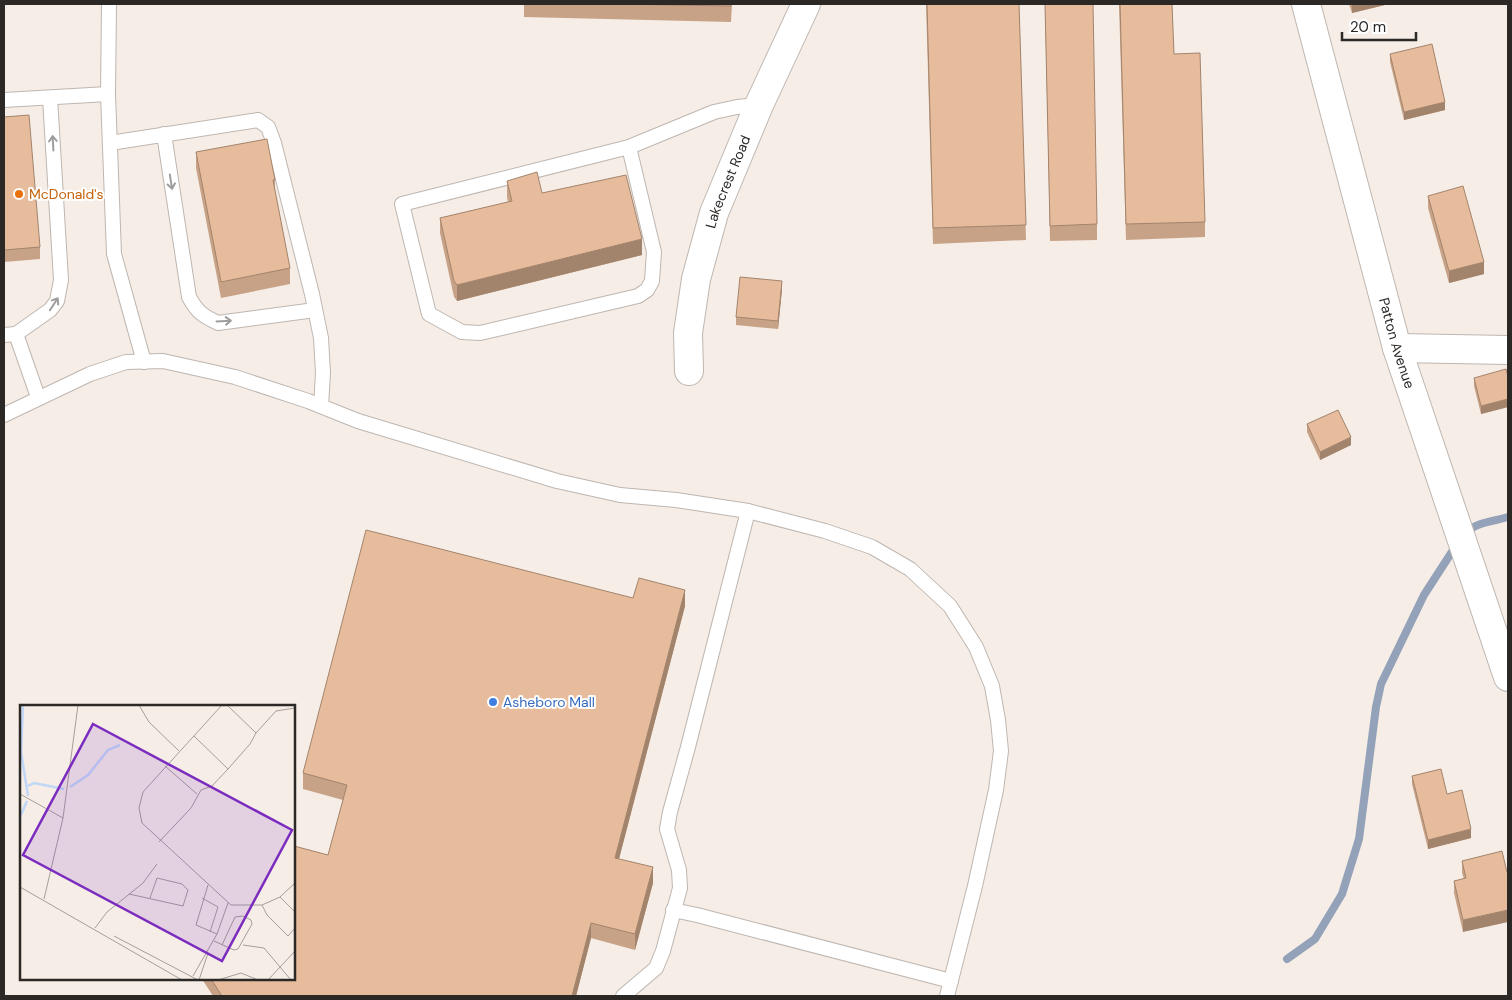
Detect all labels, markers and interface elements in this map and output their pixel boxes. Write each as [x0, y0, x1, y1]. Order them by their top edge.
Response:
scale bar [1342, 10, 1416, 42]
text: 20 m [1350, 17, 1386, 37]
street label: Lakecrest Road [701, 132, 754, 230]
one-way arrow [48, 136, 57, 152]
one-way arrow [167, 174, 177, 190]
place label: McDonald's [29, 185, 104, 203]
marker: McDonald's [13, 188, 25, 200]
street label: Patton Avenue [1375, 296, 1419, 391]
one-way arrow [48, 297, 59, 311]
one-way arrow [216, 317, 232, 326]
place label: Asheboro Mall [503, 693, 595, 711]
marker: Asheboro Mall [487, 696, 499, 708]
inset map [20, 705, 295, 980]

